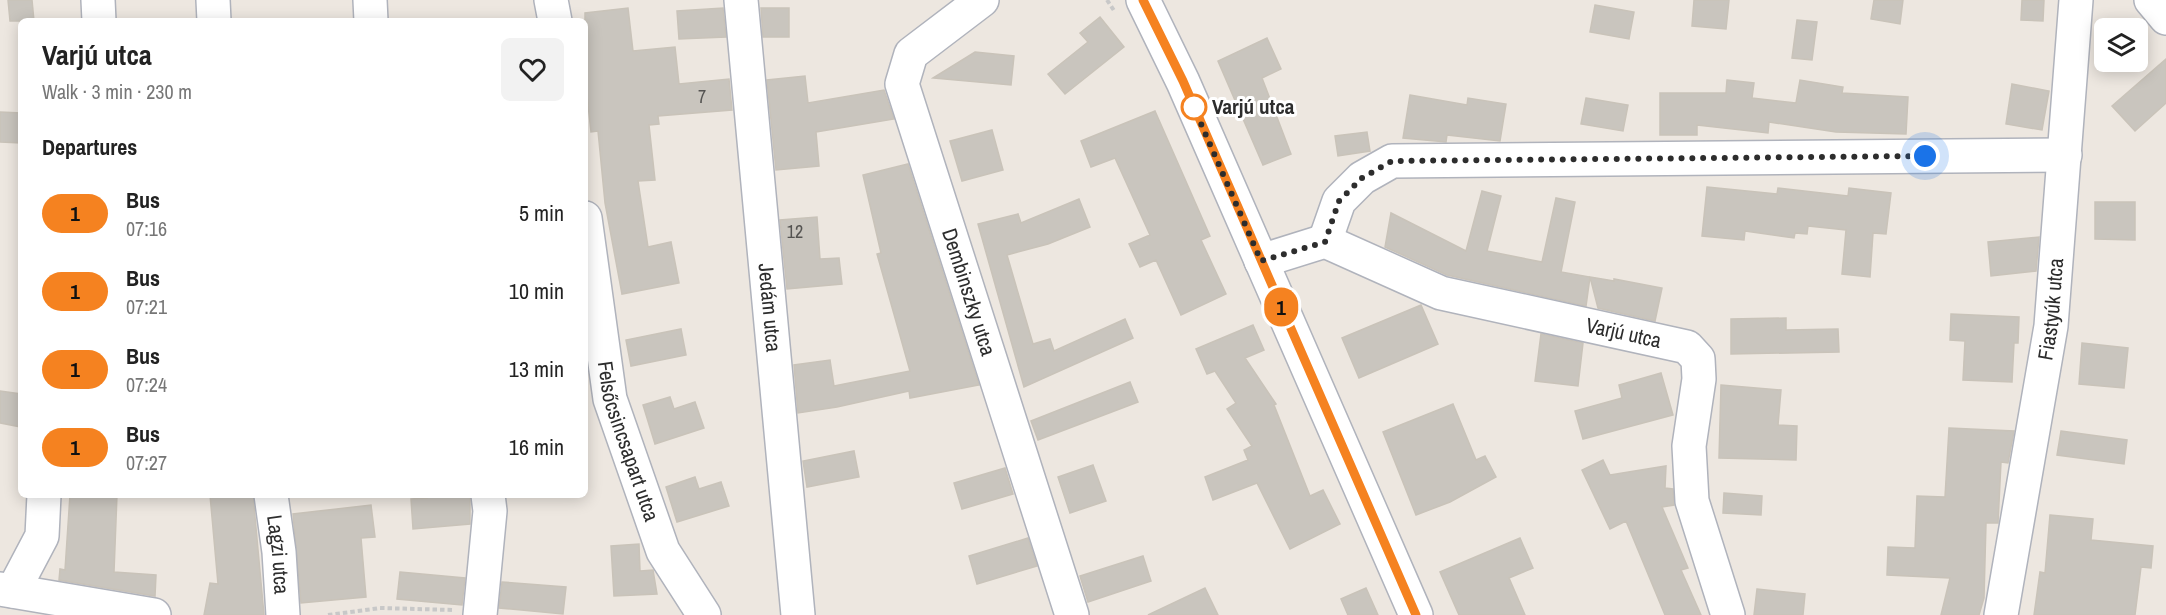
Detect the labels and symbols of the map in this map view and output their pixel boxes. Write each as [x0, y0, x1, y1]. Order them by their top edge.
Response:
house number: 7 [698, 84, 706, 109]
place label: Varjú utca [1212, 92, 1295, 121]
marker: Varjú utca [1181, 94, 1207, 120]
your location [1910, 141, 1940, 171]
house number: 12 [787, 219, 803, 244]
street label: Dembinszky utca [935, 225, 1003, 360]
street label: Fiastyúk utca [2030, 257, 2070, 362]
street label: Jedám utca [751, 262, 789, 354]
line badge: 1 [1262, 288, 1300, 326]
street label: Varjú utca [1583, 310, 1664, 355]
street label: Felsőcsincsapart utca [591, 359, 667, 526]
street label: Lagzi utca [260, 513, 297, 595]

